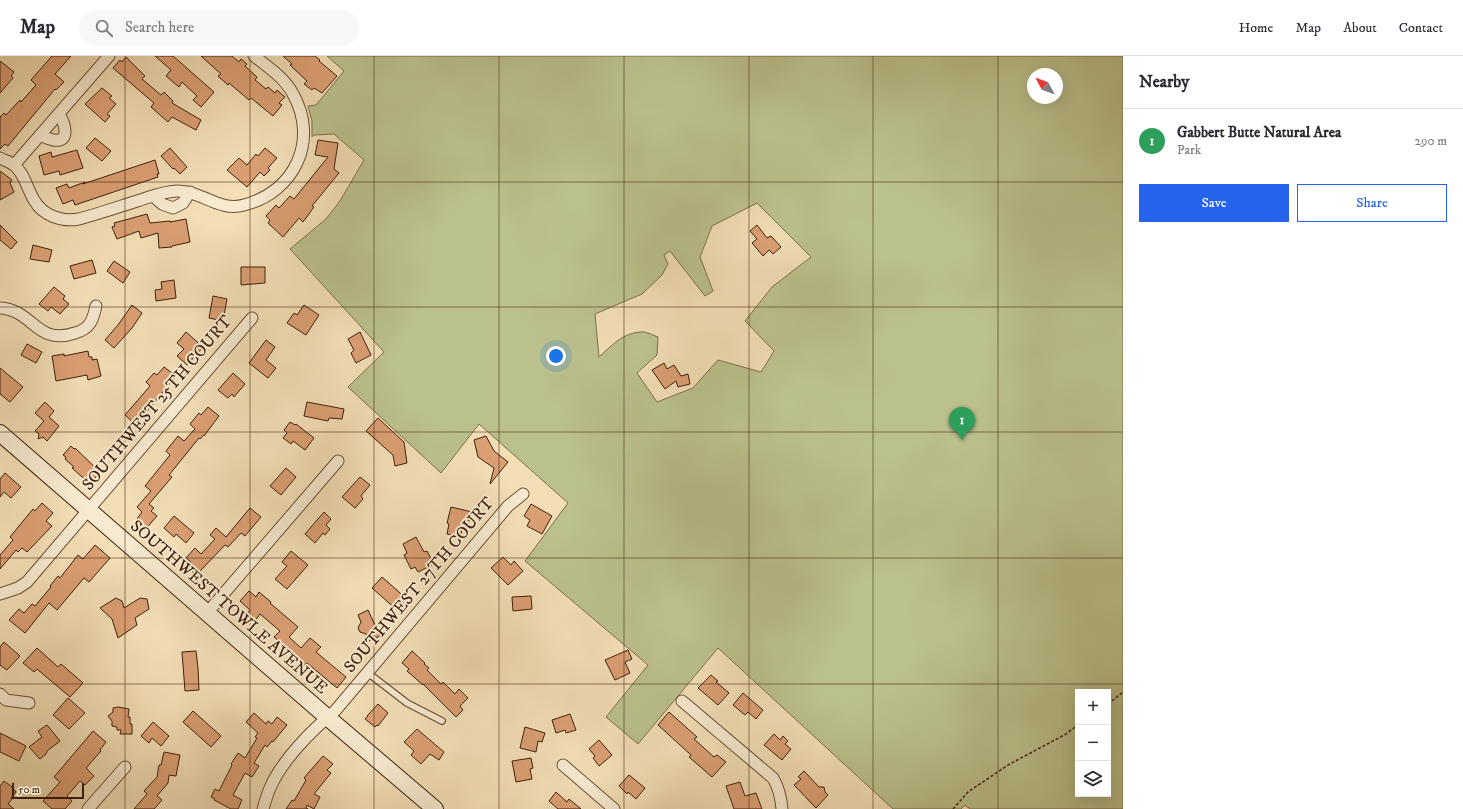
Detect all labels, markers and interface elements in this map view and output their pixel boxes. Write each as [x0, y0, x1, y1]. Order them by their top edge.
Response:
search box [79, 10, 359, 46]
text: Map [20, 16, 55, 39]
icon: search [93, 17, 115, 39]
text: Search here [125, 18, 194, 37]
text: Home [1239, 19, 1273, 37]
text: Map [1295, 19, 1321, 37]
text: About [1343, 19, 1377, 37]
text: Contact [1399, 19, 1443, 37]
north arrow [1027, 68, 1063, 104]
text: Nearby [1139, 71, 1189, 93]
text: Gabbert Butte Natural Area [1177, 123, 1341, 142]
text: 1 [1150, 133, 1154, 149]
text: 290 m [1415, 133, 1447, 149]
text: Park [1177, 142, 1201, 158]
button: Save [1139, 184, 1289, 222]
button: Share [1297, 184, 1447, 222]
street label: SOUTHWEST 25TH COURT [77, 311, 237, 495]
your location [546, 346, 566, 366]
pin: 1 [949, 407, 975, 440]
street label: SOUTHWEST 27TH COURT [339, 493, 499, 677]
street label: SOUTHWEST TOWLE AVENUE [126, 515, 332, 699]
map controls [1075, 689, 1111, 797]
button: + [1075, 689, 1111, 725]
button: − [1075, 725, 1111, 761]
button: layers [1075, 761, 1111, 797]
scale bar [12, 781, 84, 800]
text: 50 m [18, 783, 40, 797]

